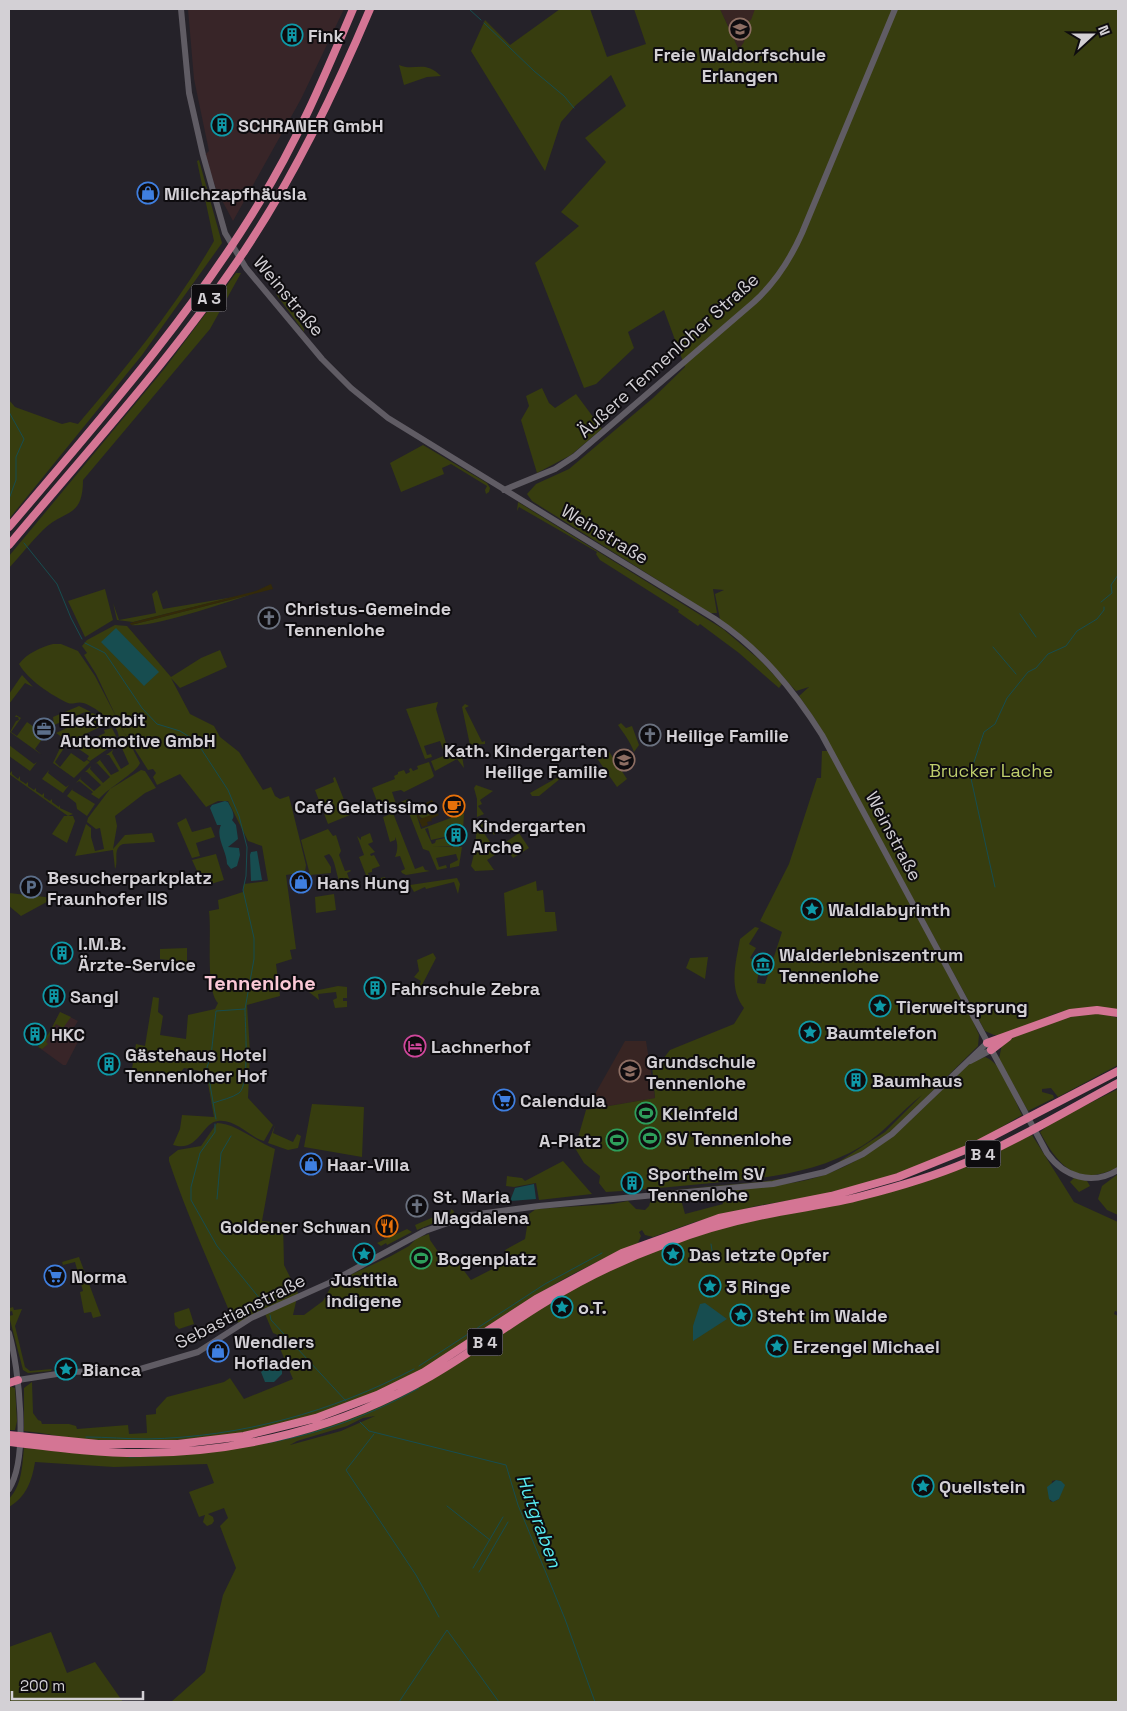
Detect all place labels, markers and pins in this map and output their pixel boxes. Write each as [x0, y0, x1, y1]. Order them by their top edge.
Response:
school or university icon: Freie Waldorfschule Erlangen [728, 17, 752, 41]
building icon: Fink [280, 23, 304, 47]
place label: Fink [308, 24, 344, 47]
place label: Freie Waldorfschule Erlangen [654, 43, 826, 87]
building icon: SCHRANER GmbH [210, 113, 234, 137]
place label: SCHRANER GmbH [238, 114, 384, 137]
shop icon: Milchzapfhäusla [136, 181, 160, 205]
place label: Milchzapfhäusla [164, 182, 307, 205]
place label: Christus-Gemeinde Tennenlohe [285, 597, 451, 641]
church icon: Christus-Gemeinde Tennenlohe [257, 606, 281, 630]
place label: Elektrobit Automotive GmbH [60, 708, 216, 752]
office icon: Elektrobit Automotive GmbH [32, 717, 56, 741]
church icon: Heilige Familie [638, 723, 662, 747]
place label: Heilige Familie [666, 724, 789, 747]
place label: Kath. Kindergarten Heilige Familie [444, 739, 608, 783]
school or university icon: Kath. Kindergarten Heilige Familie [612, 748, 636, 772]
cafe icon: Café Gelatissimo [442, 794, 466, 818]
place label: Café Gelatissimo [294, 795, 438, 818]
place label: Kindergarten Arche [472, 814, 586, 858]
building icon: Kindergarten Arche [444, 823, 468, 847]
place label: Besucherparkplatz Fraunhofer IIS [47, 866, 212, 910]
shop icon: Hans Hung [289, 870, 313, 894]
place label: Hans Hung [317, 871, 410, 894]
parking icon: Besucherparkplatz Fraunhofer IIS [19, 875, 43, 899]
place icon: Waldlabyrinth [800, 897, 824, 921]
place label: Waldlabyrinth [828, 898, 951, 921]
place label: I.M.B. Ärzte-Service [78, 932, 196, 976]
building icon: I.M.B. Ärzte-Service [50, 941, 74, 965]
place label: Walderlebniszentrum Tennenlohe [779, 943, 963, 987]
museum icon: Walderlebniszentrum Tennenlohe [751, 952, 775, 976]
building icon: Fahrschule Zebra [363, 976, 387, 1000]
place label: Fahrschule Zebra [391, 977, 541, 1000]
building icon: Sangl [42, 984, 66, 1008]
place label: Sangl [70, 985, 119, 1008]
place icon: Tierweitsprung [868, 994, 892, 1018]
place label: Tierweitsprung [896, 995, 1028, 1018]
place icon: Baumtelefon [798, 1020, 822, 1044]
place label: Baumtelefon [826, 1021, 937, 1044]
building icon: HKC [23, 1022, 47, 1046]
place label: HKC [51, 1023, 85, 1046]
hotel icon: Lachnerhof [403, 1034, 427, 1058]
place label: Lachnerhof [431, 1035, 531, 1058]
place label: Gästehaus Hotel Tennenloher Hof [125, 1043, 267, 1087]
place label: Grundschule Tennenlohe [646, 1050, 756, 1094]
building icon: Gästehaus Hotel Tennenloher Hof [97, 1052, 121, 1076]
school or university icon: Grundschule Tennenlohe [618, 1059, 642, 1083]
building icon: Baumhaus [844, 1068, 868, 1092]
place label: Baumhaus [872, 1069, 962, 1092]
supermarket icon: Calendula [492, 1088, 516, 1112]
place label: Calendula [520, 1089, 607, 1112]
sports icon: Kleinfeld [634, 1101, 658, 1125]
place label: Kleinfeld [662, 1102, 738, 1125]
sports icon: SV Tennenlohe [638, 1126, 662, 1150]
place label: SV Tennenlohe [666, 1127, 792, 1150]
sports icon: A-Platz [605, 1128, 629, 1152]
place label: A-Platz [539, 1129, 601, 1152]
shop icon: Haar-Villa [299, 1152, 323, 1176]
place label: Haar-Villa [327, 1153, 410, 1176]
place label: Sportheim SV Tennenlohe [648, 1162, 765, 1206]
building icon: Sportheim SV Tennenlohe [620, 1171, 644, 1195]
place label: St. Maria Magdalena [433, 1185, 530, 1229]
church icon: St. Maria Magdalena [405, 1194, 429, 1218]
restaurant icon: Goldener Schwan [375, 1214, 399, 1238]
place label: Goldener Schwan [220, 1215, 371, 1238]
place icon: Justitia indigene [352, 1242, 376, 1266]
place icon: Das letzte Opfer [661, 1242, 685, 1266]
place label: Das letzte Opfer [689, 1243, 829, 1266]
sports icon: Bogenplatz [409, 1246, 433, 1270]
place label: Bogenplatz [437, 1247, 537, 1270]
supermarket icon: Norma [43, 1264, 67, 1288]
place label: Norma [71, 1265, 128, 1288]
place label: Justitia indigene [326, 1268, 402, 1312]
place icon: 3 Ringe [698, 1274, 722, 1298]
place label: 3 Ringe [726, 1275, 791, 1298]
place icon: o.T. [550, 1295, 574, 1319]
place label: o.T. [578, 1296, 607, 1319]
place icon: Steht im Walde [729, 1303, 753, 1327]
place label: Steht im Walde [757, 1304, 888, 1327]
place label: Wendlers Hofladen [234, 1330, 315, 1374]
place icon: Erzengel Michael [765, 1334, 789, 1358]
place label: Erzengel Michael [793, 1335, 940, 1358]
shop icon: Wendlers Hofladen [206, 1339, 230, 1363]
place icon: Bianca [54, 1357, 78, 1381]
place label: Bianca [82, 1358, 142, 1381]
place icon: Quellstein [911, 1474, 935, 1498]
place label: Quellstein [939, 1475, 1026, 1498]

